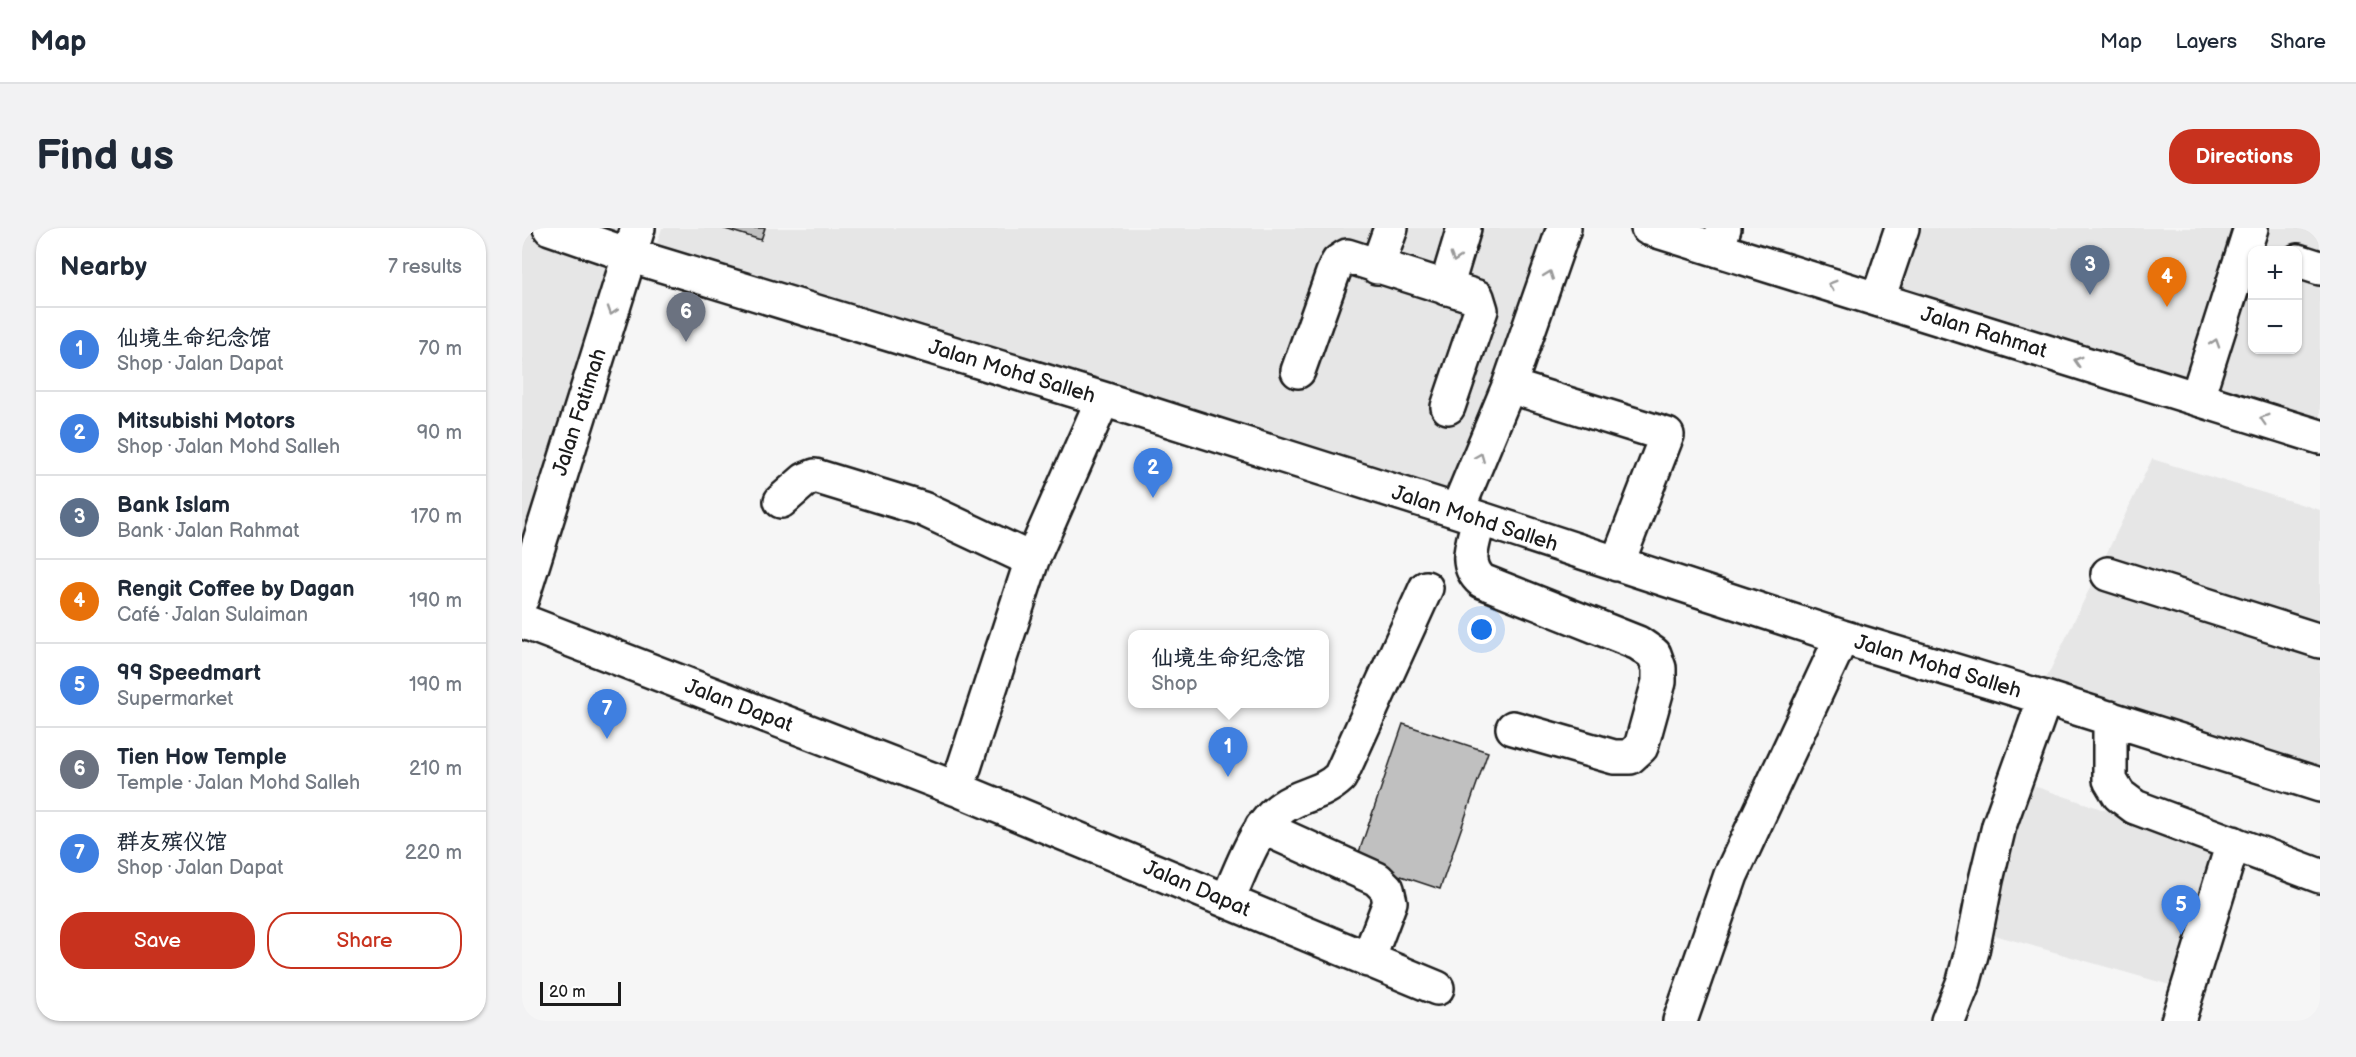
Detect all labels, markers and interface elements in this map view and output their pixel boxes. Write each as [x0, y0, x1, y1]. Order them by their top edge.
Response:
text: Map [30, 25, 86, 58]
text: Map [2100, 29, 2142, 54]
text: Layers [2175, 29, 2237, 54]
text: Share [2270, 29, 2326, 54]
button: Directions [2169, 129, 2320, 184]
text: Find us [36, 131, 174, 182]
pin: 3 [2070, 245, 2110, 295]
map controls [2248, 246, 2302, 354]
button: + [2248, 246, 2302, 300]
text: Nearby [60, 252, 147, 283]
one-way arrow [1450, 252, 1462, 263]
text: 7 results [388, 255, 462, 279]
pin: 4 [2148, 257, 2186, 307]
one-way arrow [1541, 270, 1554, 281]
one-way arrow [1827, 280, 1838, 292]
pin: 6 [666, 292, 706, 342]
button: − [2248, 300, 2302, 354]
street label: Jalan Rahmat [1918, 301, 2050, 364]
one-way arrow [606, 305, 619, 316]
text: 仙境生命纪念馆 [117, 325, 271, 352]
street label: Jalan Mohd Salleh [925, 334, 1098, 409]
text: 1 [75, 337, 84, 361]
text: 70 m [418, 337, 462, 361]
one-way arrow [2207, 338, 2220, 349]
street label: Jalan Fatimah [547, 345, 612, 479]
text: Shop · Jalan Dapat [117, 352, 283, 376]
one-way arrow [2073, 356, 2084, 369]
text: Mitsubishi Motors [117, 408, 295, 435]
one-way arrow [2259, 414, 2270, 426]
text: 2 [74, 421, 85, 445]
text: 90 m [417, 421, 462, 445]
text: Shop · Jalan Mohd Salleh [117, 435, 340, 459]
pin: 2 [1134, 448, 1172, 498]
one-way arrow [1473, 452, 1485, 463]
street label: Jalan Mohd Salleh [1389, 480, 1561, 557]
text: Bank Islam [117, 492, 230, 519]
text: 3 [74, 505, 85, 529]
text: 170 m [411, 505, 462, 529]
text: Bank · Jalan Rahmat [117, 519, 299, 543]
text: Rengit Coffee by Dagan [117, 576, 355, 603]
text: 4 [74, 589, 85, 613]
text: 190 m [409, 589, 462, 613]
text: Café · Jalan Sulaiman [117, 603, 308, 627]
your location [1467, 615, 1496, 644]
street label: Jalan Mohd Salleh [1851, 629, 2024, 704]
popup [1128, 630, 1329, 708]
text: 仙境生命纪念馆 [1151, 645, 1306, 672]
text: 99 Speedmart [117, 660, 261, 687]
text: Shop [1151, 672, 1198, 696]
text: 5 [74, 673, 85, 697]
text: 190 m [409, 673, 462, 697]
street label: Jalan Dapat [681, 673, 797, 738]
text: Supermarket [117, 687, 233, 711]
pin: 7 [588, 690, 626, 739]
pin: 1 [1208, 728, 1248, 777]
text: Tien How Temple [117, 744, 287, 771]
text: 6 [73, 757, 86, 781]
text: 210 m [409, 757, 462, 781]
text: Temple · Jalan Mohd Salleh [117, 771, 360, 795]
text: 群友殡仪馆 [117, 829, 227, 856]
text: 7 [74, 841, 85, 865]
text: 220 m [405, 841, 462, 865]
street label: Jalan Dapat [1140, 855, 1255, 922]
text: Shop · Jalan Dapat [117, 856, 283, 880]
pin: 5 [2162, 886, 2200, 935]
button: Save [60, 912, 255, 969]
button: Share [267, 912, 462, 969]
scale bar [540, 979, 621, 1006]
text: 20 m [549, 983, 585, 1002]

